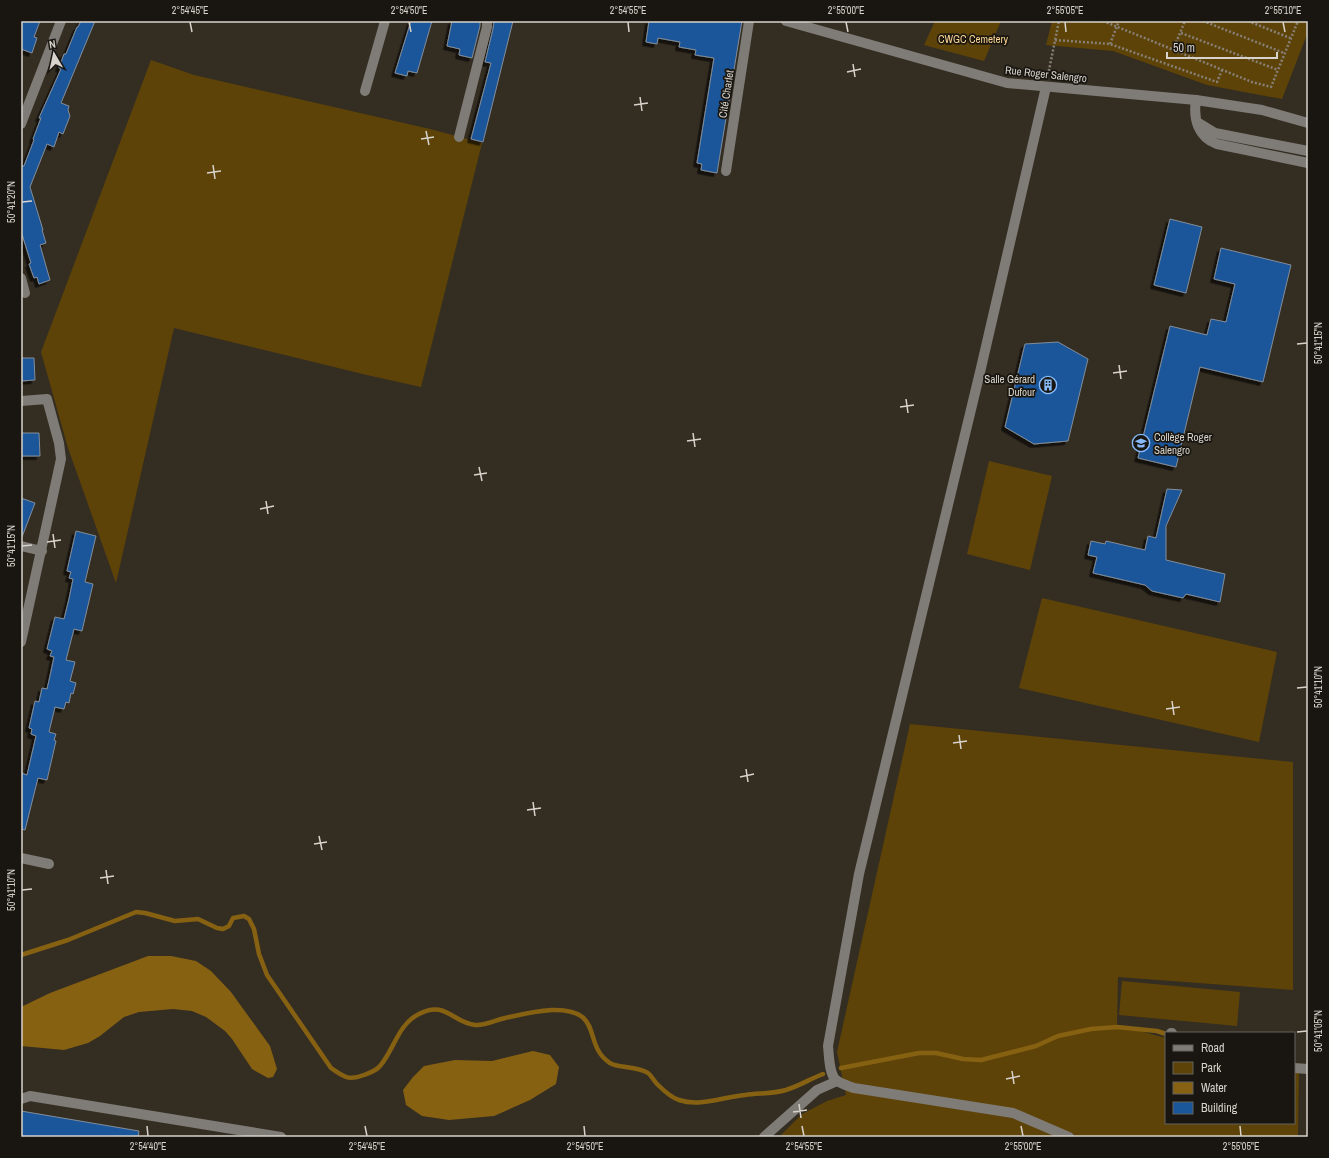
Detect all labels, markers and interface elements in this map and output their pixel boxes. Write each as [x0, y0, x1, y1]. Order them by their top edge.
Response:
text: 2°54'45"E [172, 4, 208, 17]
text: 2°54'50"E [391, 4, 427, 17]
text: 2°54'55"E [610, 4, 646, 17]
text: 2°55'00"E [828, 4, 864, 17]
text: 2°55'05"E [1047, 4, 1083, 17]
text: 2°55'10"E [1265, 4, 1301, 17]
park label: CWGC Cemetery [938, 32, 1009, 46]
north arrow [34, 34, 74, 74]
scale bar [1167, 34, 1277, 60]
text: N [48, 37, 57, 52]
text: 50 m [1173, 40, 1195, 56]
street label: Rue Roger Salengro [1004, 63, 1088, 85]
street label: Cité Charlet [715, 69, 737, 119]
text: 50°41'20"N [5, 181, 18, 223]
text: 50°41'15"N [1312, 322, 1325, 364]
place label: Salle Gérard Dufour [984, 372, 1035, 399]
building icon: Salle Gérard Dufour [1038, 375, 1058, 395]
place label: Collège Roger Salengro [1154, 430, 1212, 457]
school or university icon: Collège Roger Salengro [1131, 433, 1151, 453]
text: 50°41'15"N [5, 525, 18, 567]
text: 50°41'10"N [1312, 666, 1325, 708]
text: 50°41'10"N [5, 869, 18, 911]
text: 50°41'05"N [1312, 1010, 1325, 1052]
legend [1165, 1032, 1295, 1124]
text: Road [1201, 1040, 1225, 1056]
text: Park [1201, 1060, 1221, 1076]
text: Water [1201, 1080, 1228, 1096]
text: Building [1201, 1100, 1238, 1116]
text: 2°54'40"E [130, 1140, 166, 1153]
text: 2°54'45"E [349, 1140, 385, 1153]
text: 2°54'50"E [567, 1140, 603, 1153]
text: 2°54'55"E [786, 1140, 822, 1153]
text: 2°55'00"E [1005, 1140, 1041, 1153]
text: 2°55'05"E [1223, 1140, 1259, 1153]

